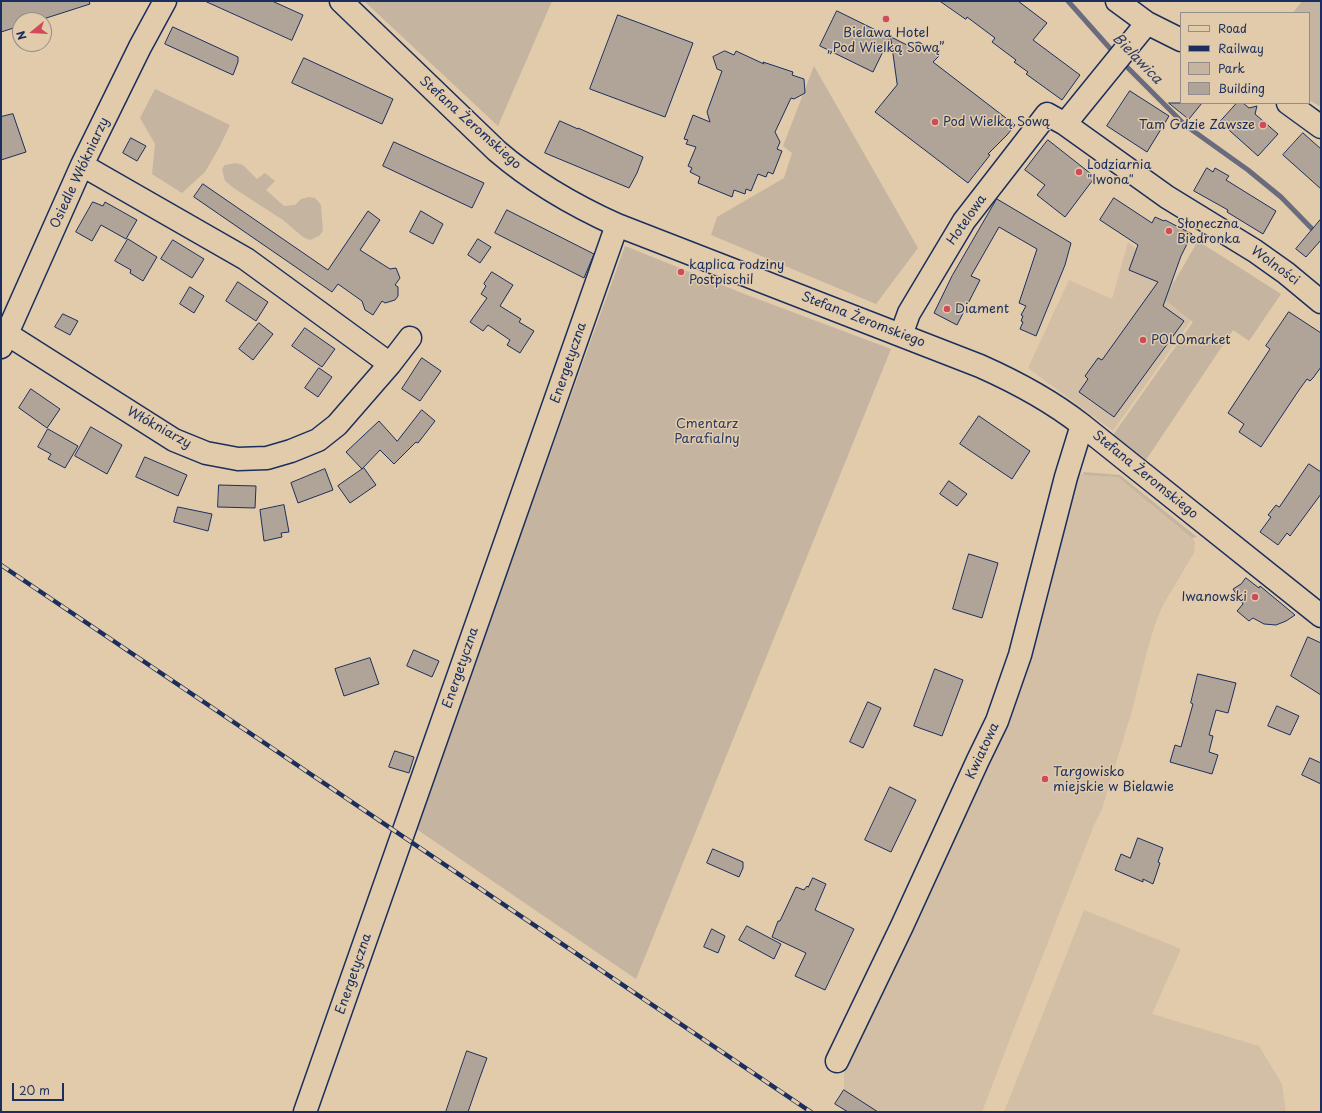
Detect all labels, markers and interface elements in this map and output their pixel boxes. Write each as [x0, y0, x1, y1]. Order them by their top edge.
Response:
north arrow [12, 12, 52, 52]
legend [1180, 12, 1310, 104]
marker: Bielawa Hotel „Pod Wielką Sową” [881, 14, 891, 24]
text: Road [1218, 19, 1247, 37]
place label: Bielawa Hotel „Pod Wielką Sową” [827, 25, 945, 56]
text: N [12, 29, 30, 42]
water label: Bielawica [1109, 30, 1165, 88]
text: Railway [1218, 39, 1264, 57]
text: Park [1218, 59, 1245, 77]
street label: Stefana Żeromskiego [416, 73, 524, 173]
text: Building [1218, 79, 1265, 97]
place label: Pod Wielką Sową [943, 114, 1050, 130]
street label: Osiedle Włókniarzy [47, 115, 113, 231]
marker: Pod Wielką Sową [930, 117, 940, 127]
place label: Tam Gdzie Zawsze [1139, 117, 1255, 133]
marker: Tam Gdzie Zawsze [1258, 120, 1268, 130]
place label: Lodziarnia "Iwona" [1087, 157, 1151, 188]
marker: Lodziarnia "Iwona" [1074, 167, 1084, 177]
street label: Hotelowa [944, 192, 990, 248]
place label: Słoneczna Biedronka [1177, 216, 1240, 247]
marker: Słoneczna Biedronka [1164, 226, 1174, 236]
street label: Wolności [1248, 243, 1302, 289]
place label: kaplica rodziny Postpischil [689, 257, 784, 288]
marker: kaplica rodziny Postpischil [676, 267, 686, 277]
street label: Stefana Żeromskiego [799, 289, 927, 351]
place label: Diament [955, 301, 1009, 317]
marker: Diament [942, 304, 952, 314]
street label: Energetyczna [548, 320, 590, 406]
place label: POLOmarket [1151, 332, 1231, 348]
marker: POLOmarket [1138, 335, 1148, 345]
street label: Włókniarzy [124, 404, 194, 452]
park label: Cmentarz Parafialny [674, 416, 740, 447]
street label: Stefana Żeromskiego [1089, 428, 1201, 522]
place label: Iwanowski [1182, 589, 1247, 605]
marker: Iwanowski [1250, 592, 1260, 602]
street label: Energetyczna [440, 625, 482, 711]
street label: Kwiatowa [963, 720, 1003, 782]
place label: Targowisko miejskie w Bielawie [1053, 764, 1174, 795]
marker: Targowisko miejskie w Bielawie [1040, 774, 1050, 784]
street label: Energetyczna [333, 931, 375, 1017]
scale bar [14, 1075, 66, 1101]
text: 20 m [19, 1081, 50, 1099]

